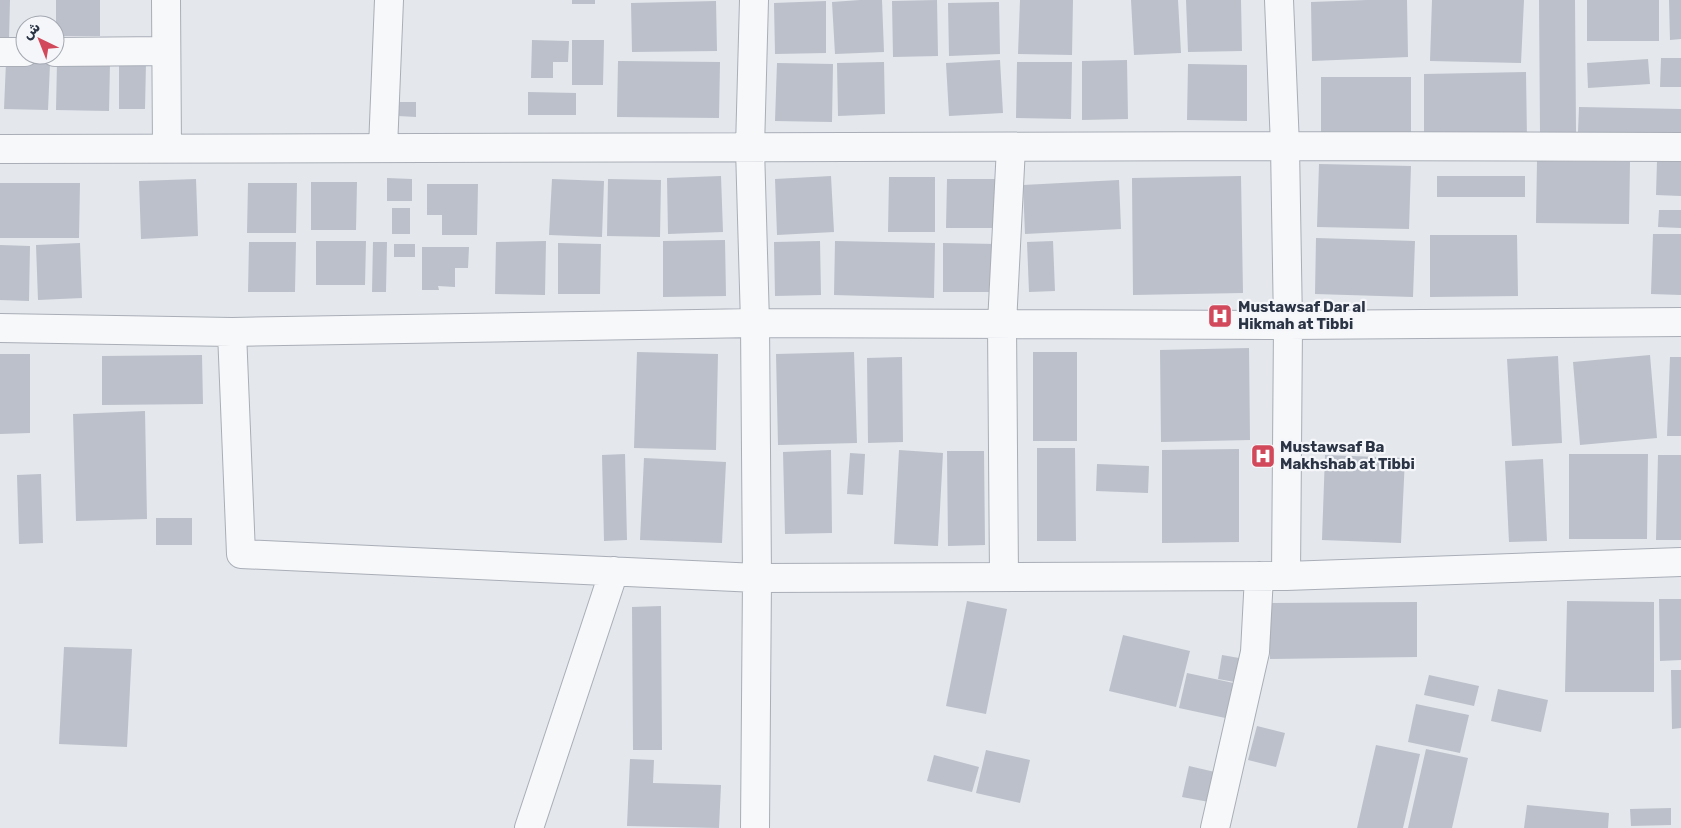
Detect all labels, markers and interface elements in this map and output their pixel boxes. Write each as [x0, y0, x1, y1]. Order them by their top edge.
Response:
north arrow [15, 15, 65, 65]
text: ش [19, 18, 44, 43]
place label: Mustawsaf Dar al Hikmah at Tibbi [1238, 298, 1365, 333]
hospital icon: Mustawsaf Dar al Hikmah at Tibbi [1207, 303, 1233, 329]
place label: Mustawsaf Ba Makhshab at Tibbi [1280, 438, 1415, 473]
hospital icon: Mustawsaf Ba Makhshab at Tibbi [1250, 443, 1276, 469]

